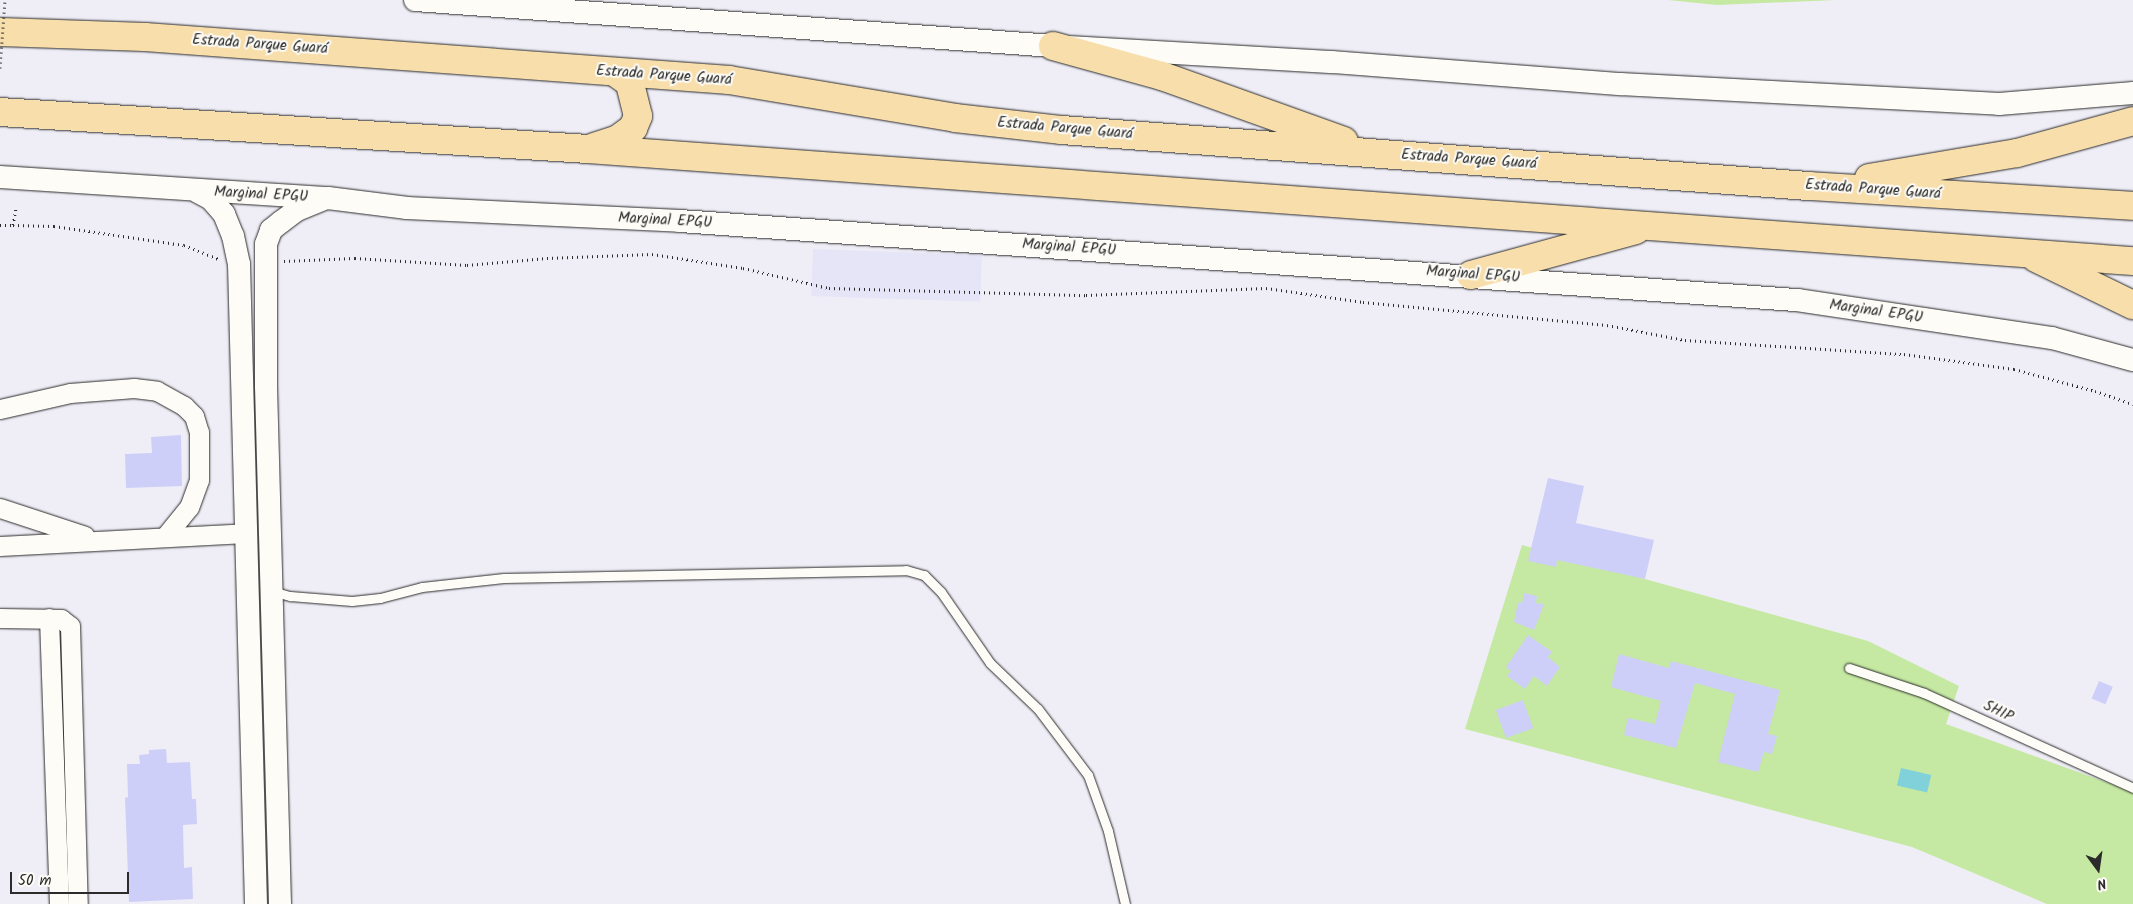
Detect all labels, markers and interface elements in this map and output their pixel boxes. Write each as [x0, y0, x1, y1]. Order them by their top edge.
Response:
street label: Estrada Parque Guará [191, 31, 329, 59]
street label: Estrada Parque Guará [595, 62, 733, 90]
street label: Estrada Parque Guará [996, 114, 1134, 144]
street label: Estrada Parque Guará [1400, 146, 1538, 174]
street label: Estrada Parque Guará [1804, 176, 1942, 204]
street label: Marginal EPGU [213, 184, 309, 206]
street label: Marginal EPGU [617, 210, 713, 232]
street label: Marginal EPGU [1021, 236, 1117, 260]
street label: Marginal EPGU [1425, 263, 1521, 287]
street label: Marginal EPGU [1828, 297, 1924, 327]
street label: SHIP [1980, 697, 2016, 727]
north arrow [2073, 844, 2123, 894]
scale bar [12, 862, 131, 894]
text: 50 m [18, 869, 52, 893]
text: N [2095, 872, 2109, 895]

